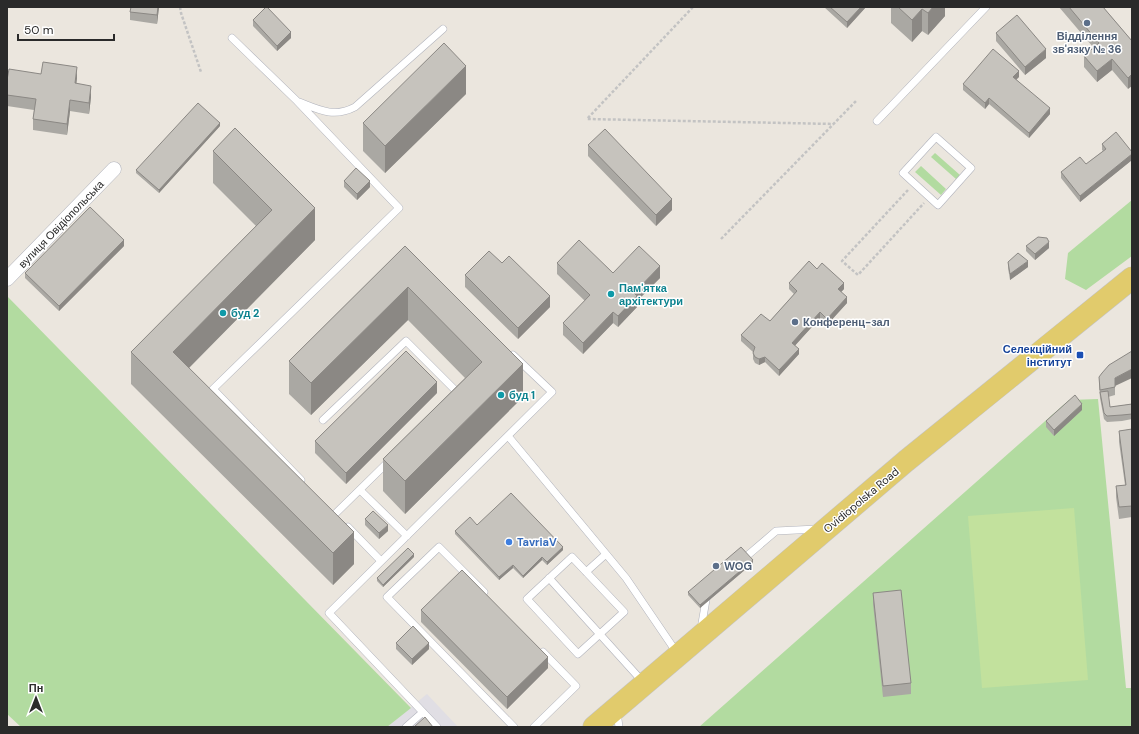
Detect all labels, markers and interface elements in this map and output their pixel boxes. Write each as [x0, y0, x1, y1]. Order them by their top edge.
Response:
scale bar [18, 16, 114, 42]
marker: Відділення зв'язку № 36 [1082, 18, 1092, 28]
text: 50 m [24, 22, 53, 38]
place label: Відділення зв'язку № 36 [1053, 29, 1121, 56]
street label: вулиця Овідіопольська [15, 176, 107, 271]
place label: Пам'ятка архітектури [619, 281, 683, 308]
marker: Пам'ятка архітектури [606, 289, 616, 299]
place label: буд 2 [231, 306, 259, 320]
marker: буд 2 [218, 308, 228, 318]
place label: Конференц-зал [803, 315, 890, 329]
marker: Конференц-зал [790, 317, 800, 327]
place label: Селекційний інститут [1003, 342, 1073, 369]
marker: Селекційний інститут [1075, 350, 1085, 360]
place label: буд 1 [509, 388, 535, 402]
marker: буд 1 [496, 390, 506, 400]
street label: Ovidiopolska Road [820, 464, 902, 536]
place label: TavriaV [517, 535, 557, 549]
marker: TavriaV [504, 537, 514, 547]
place label: WOG [724, 559, 752, 573]
marker: WOG [711, 561, 721, 571]
north arrow [16, 678, 56, 718]
text: Пн [29, 681, 43, 695]

